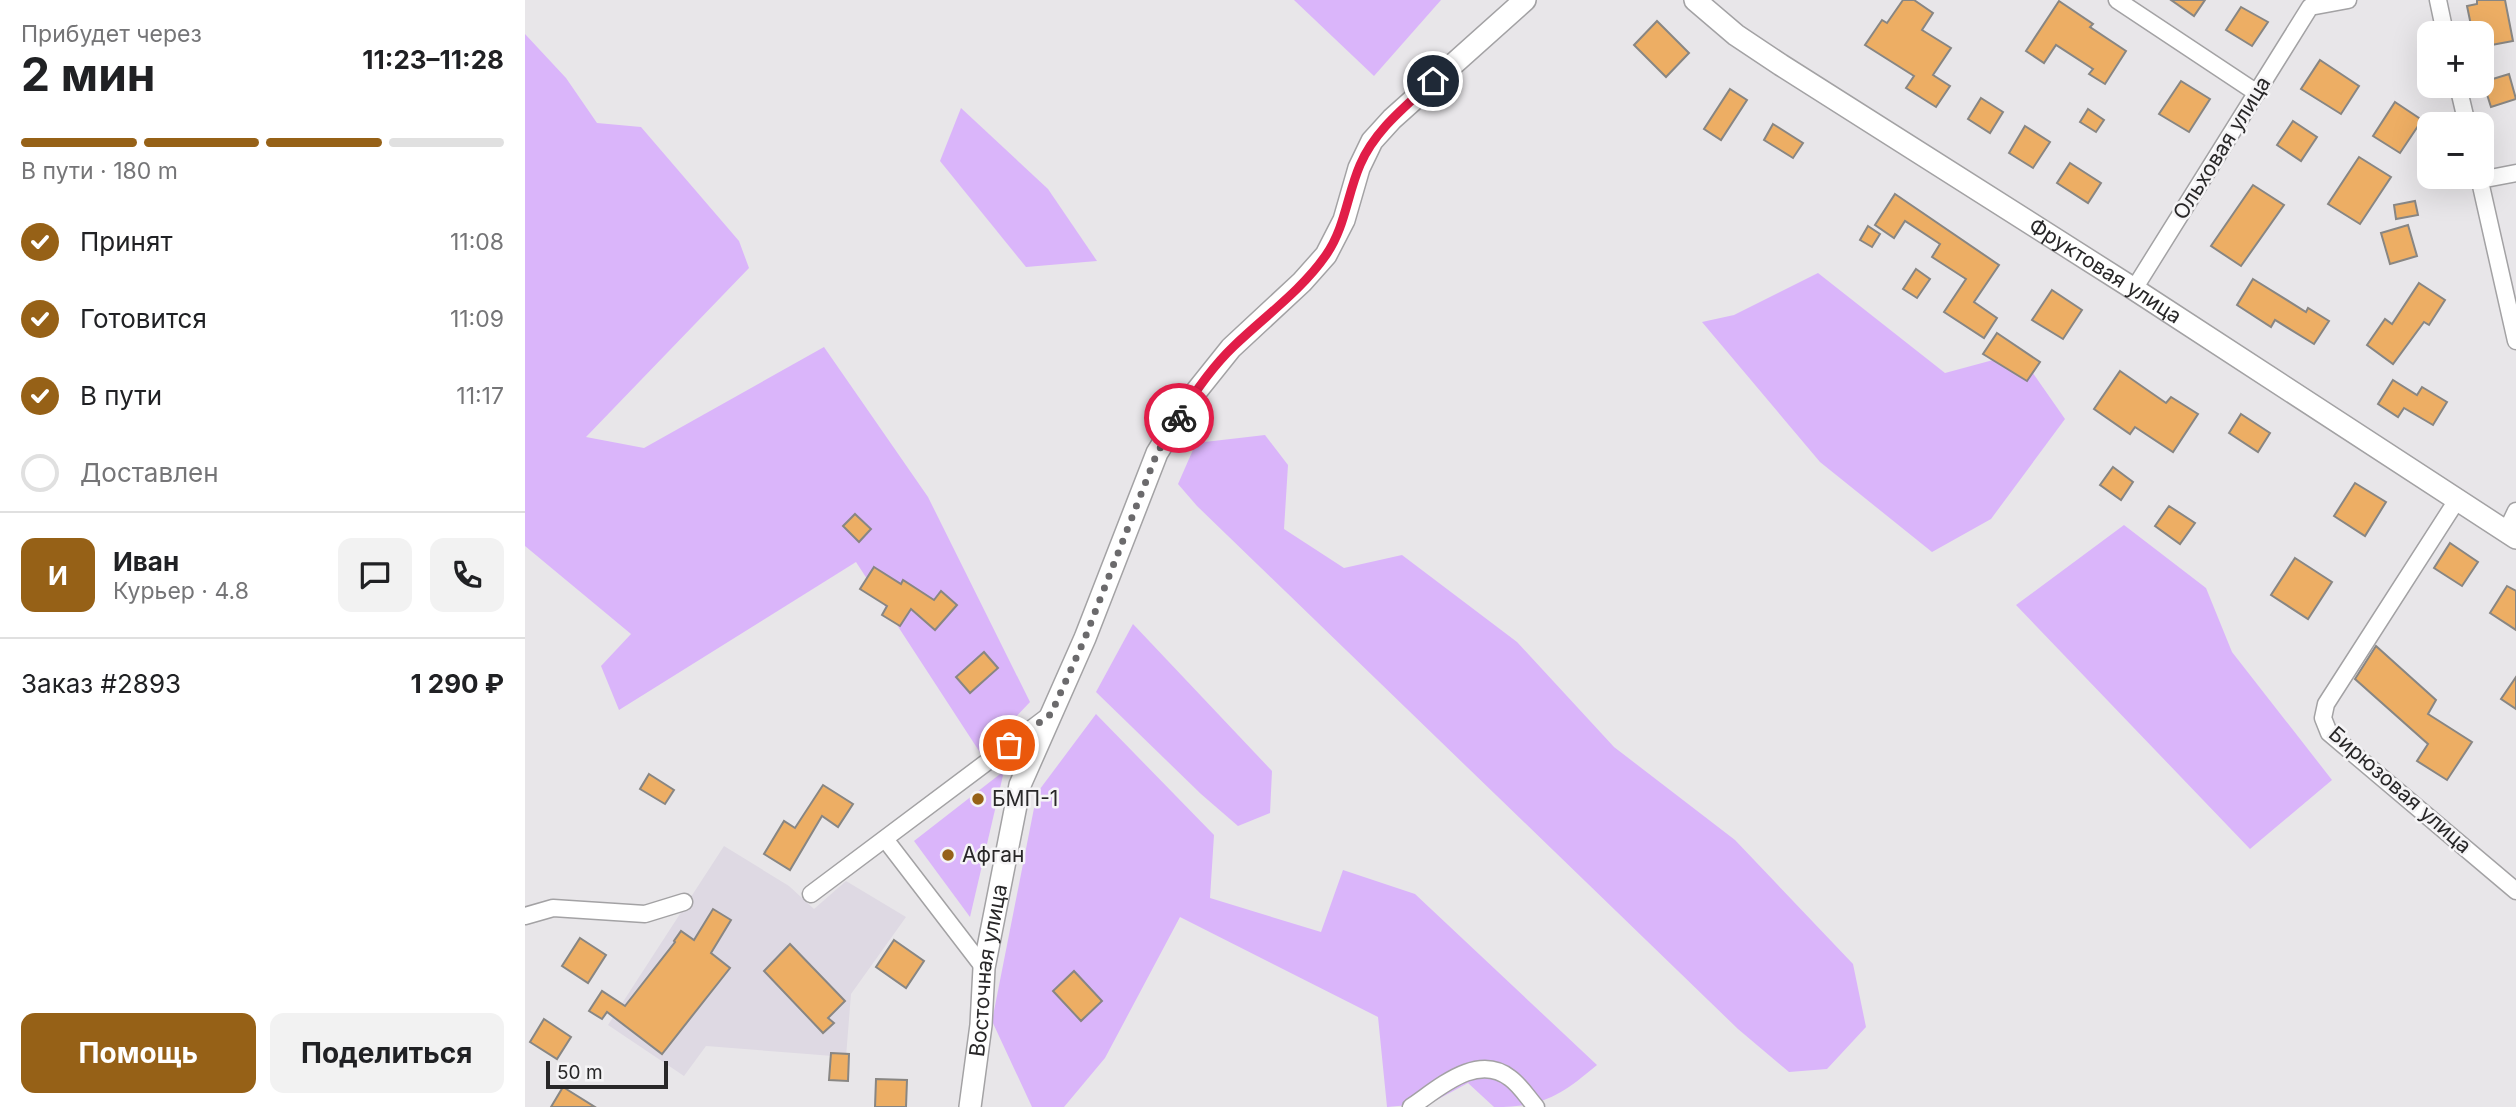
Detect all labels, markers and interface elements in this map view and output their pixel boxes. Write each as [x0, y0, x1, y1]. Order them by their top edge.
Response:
text: Прибудет через [21, 20, 202, 48]
map controls [2417, 21, 2494, 189]
button: + [2417, 21, 2494, 98]
text: 11:23–11:28 [362, 44, 504, 75]
text: 2 мин [21, 46, 156, 102]
pin [1403, 51, 1463, 111]
icon: home [1414, 62, 1452, 100]
street label: Ольховая улица [2168, 72, 2276, 224]
button: − [2417, 112, 2494, 189]
text: В пути · 180 m [21, 157, 178, 185]
street label: Фруктовая улица [2024, 213, 2186, 329]
icon: check [21, 223, 59, 261]
text: Принят [80, 226, 173, 257]
text: 11:08 [450, 228, 504, 256]
icon: check [21, 300, 59, 338]
text: Готовится [80, 303, 207, 334]
text: 11:09 [450, 305, 504, 333]
icon: check [21, 377, 59, 415]
text: В пути [80, 380, 162, 411]
text: 11:17 [456, 382, 504, 410]
courier [1144, 383, 1214, 453]
icon: bike [1160, 399, 1198, 437]
text: Доставлен [80, 457, 219, 488]
button: chat [338, 538, 412, 612]
button: phone [430, 538, 504, 612]
text: Иван [113, 546, 179, 577]
text: И [48, 560, 68, 591]
text: Курьер · 4.8 [113, 577, 249, 605]
text: Заказ #2893 [21, 668, 181, 699]
text: 1 290 ₽ [410, 668, 504, 699]
pin [979, 715, 1039, 775]
street label: Бирюзовая улица [2324, 721, 2477, 858]
icon: bag [990, 726, 1028, 764]
place label: БМП-1 [992, 786, 1058, 811]
marker: БМП-1 [970, 791, 986, 807]
place label: Афган [962, 842, 1024, 867]
marker: Афган [940, 847, 956, 863]
street label: Восточная улица [964, 882, 1012, 1058]
button: Помощь [21, 1013, 256, 1093]
button: Поделиться [270, 1013, 504, 1093]
scale bar [546, 1058, 669, 1090]
text: 50 m [557, 1061, 603, 1084]

